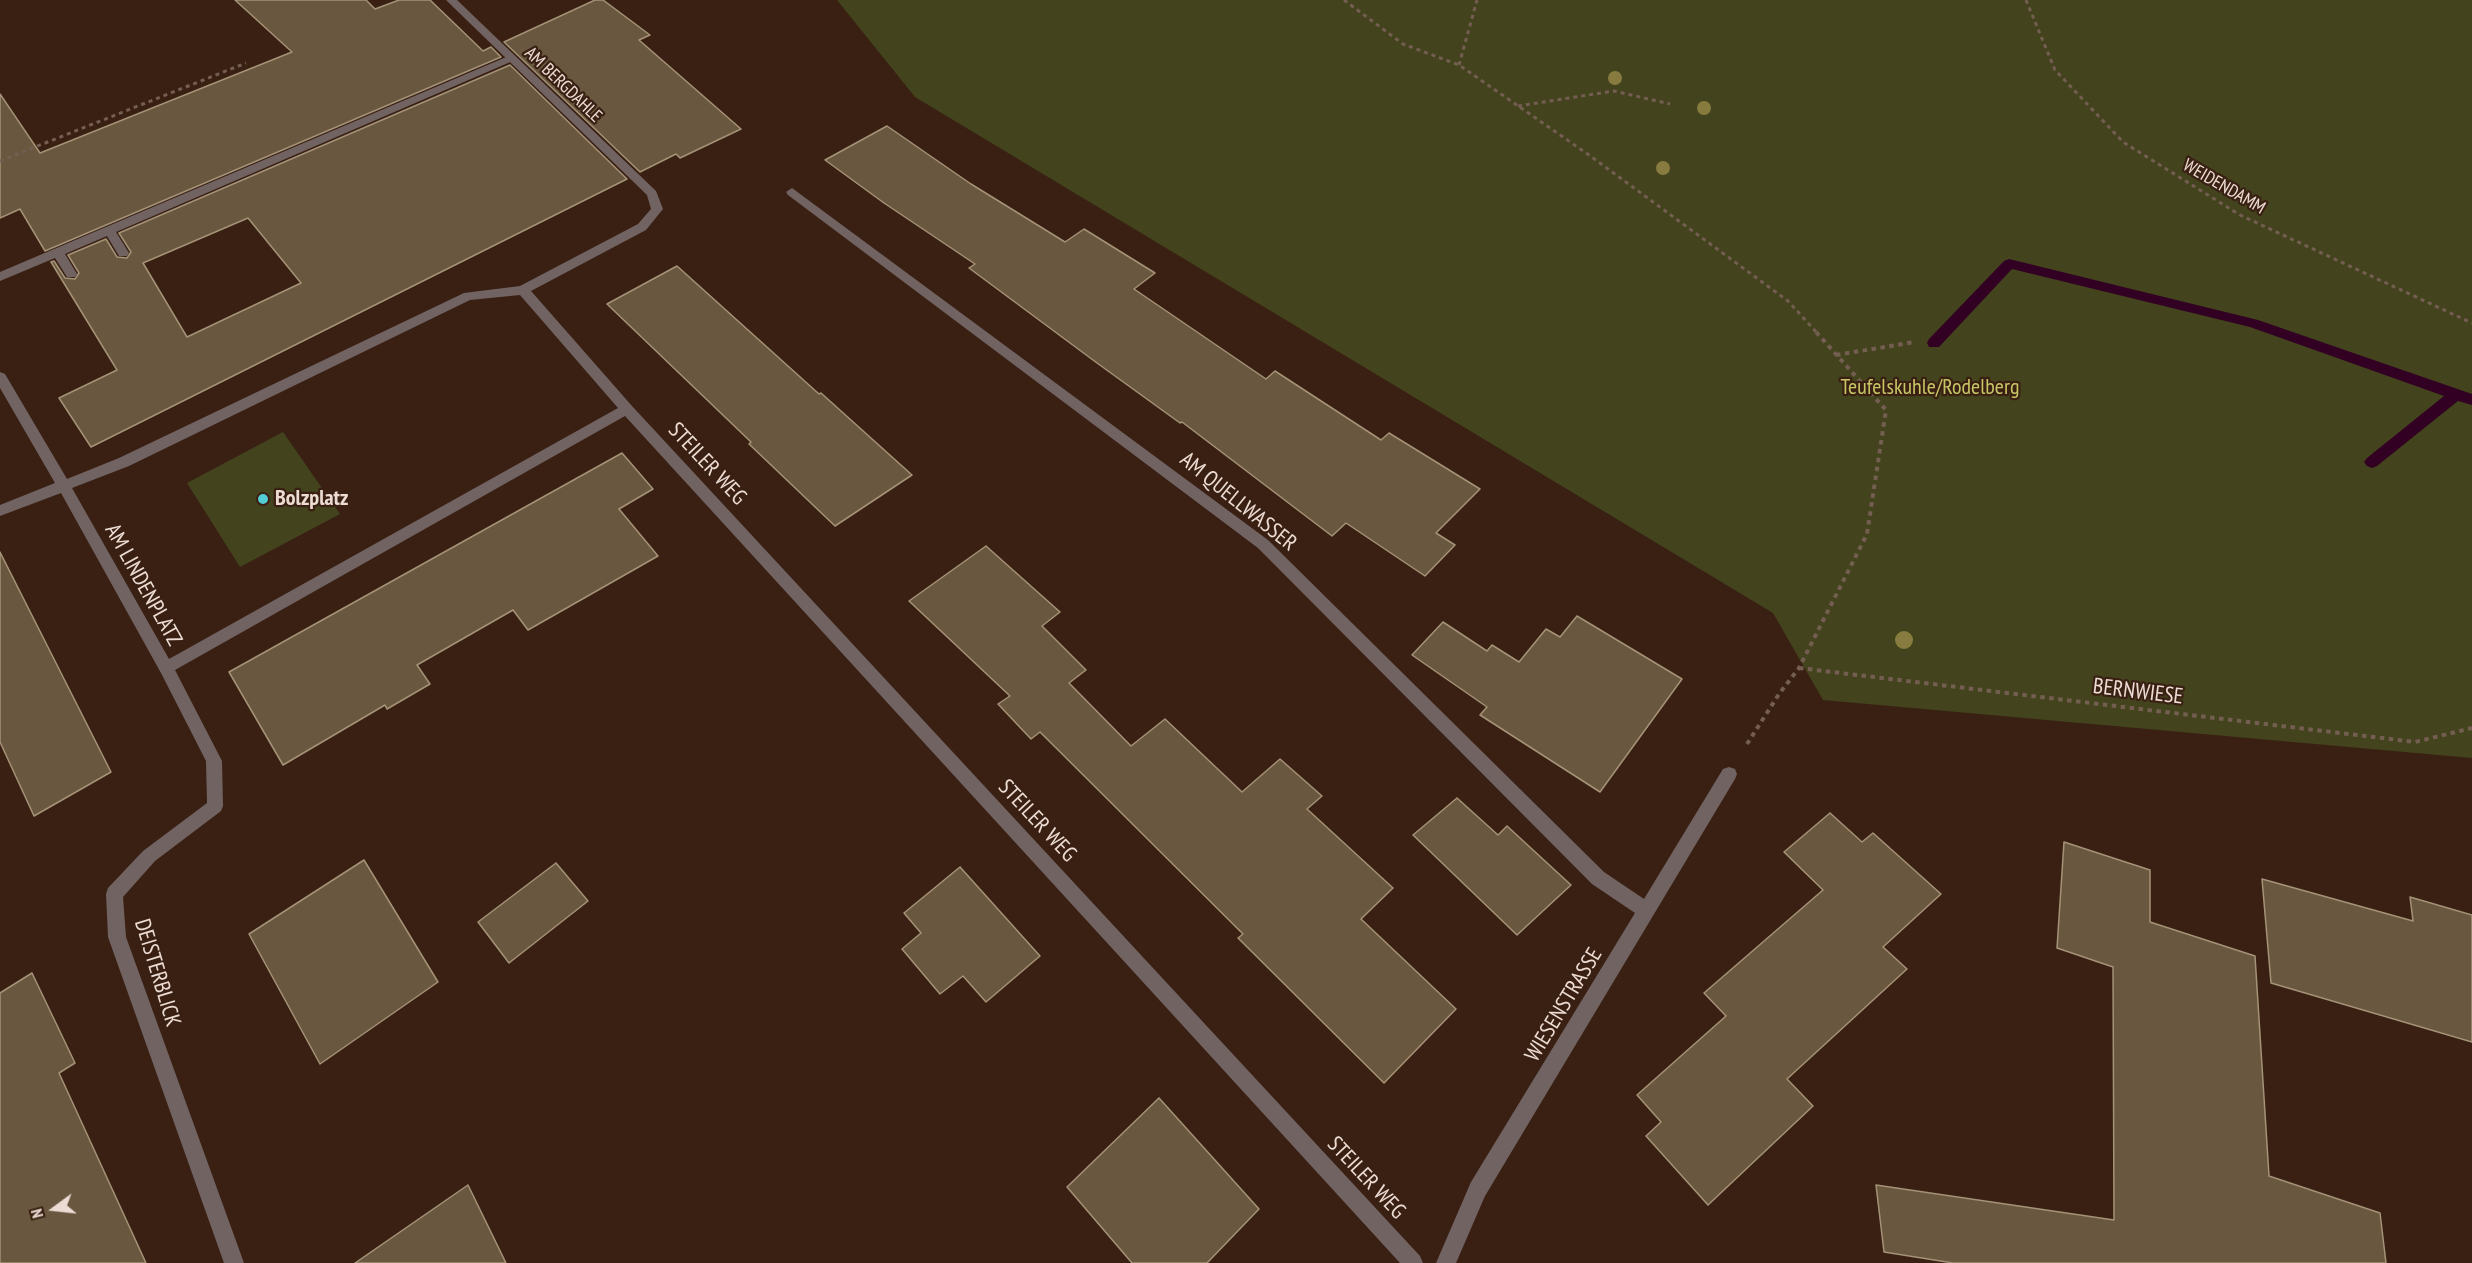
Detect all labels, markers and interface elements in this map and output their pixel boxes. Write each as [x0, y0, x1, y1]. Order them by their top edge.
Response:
street label: AM BERGDAHLE [520, 43, 606, 127]
street label: WEIDENDAMM [2179, 155, 2269, 219]
park label: Teufelskuhle/Rodelberg [1841, 375, 2019, 401]
street label: STEILER WEG [662, 417, 752, 511]
street label: AM QUELLWASSER [1174, 447, 1302, 557]
place label: Bolzplatz [275, 486, 348, 512]
marker: Bolzplatz [256, 492, 270, 506]
street label: AM LINDENPLATZ [99, 519, 187, 651]
street label: BERNWIESE [2092, 673, 2184, 711]
street label: STEILER WEG [992, 774, 1082, 868]
street label: DEISTERBLICK [128, 916, 186, 1030]
street label: WIESENSTRASSE [1520, 943, 1608, 1067]
street label: STEILER WEG [1321, 1131, 1411, 1225]
north arrow [24, 1179, 84, 1239]
text: N [26, 1207, 47, 1220]

